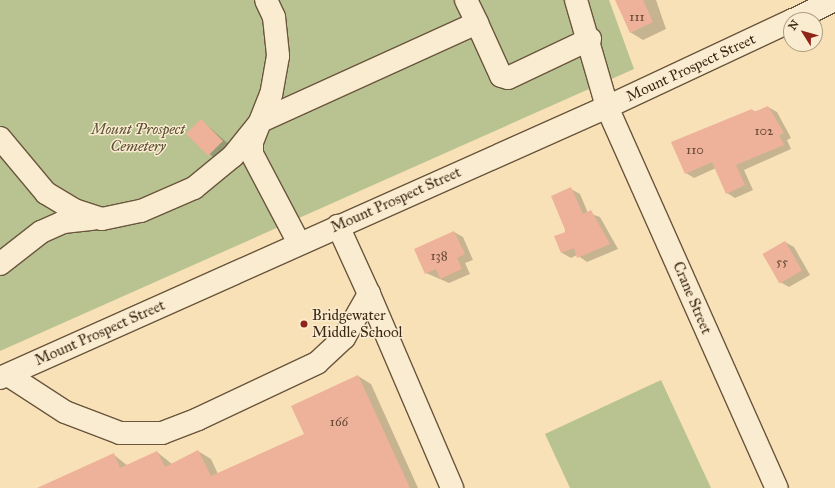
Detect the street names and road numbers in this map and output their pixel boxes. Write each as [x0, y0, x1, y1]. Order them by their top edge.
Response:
street label: Mount Prospect Street [623, 30, 759, 106]
street label: Mount Prospect Street [328, 163, 464, 237]
street label: Crane Street [669, 259, 715, 337]
street label: Mount Prospect Street [32, 296, 168, 370]

